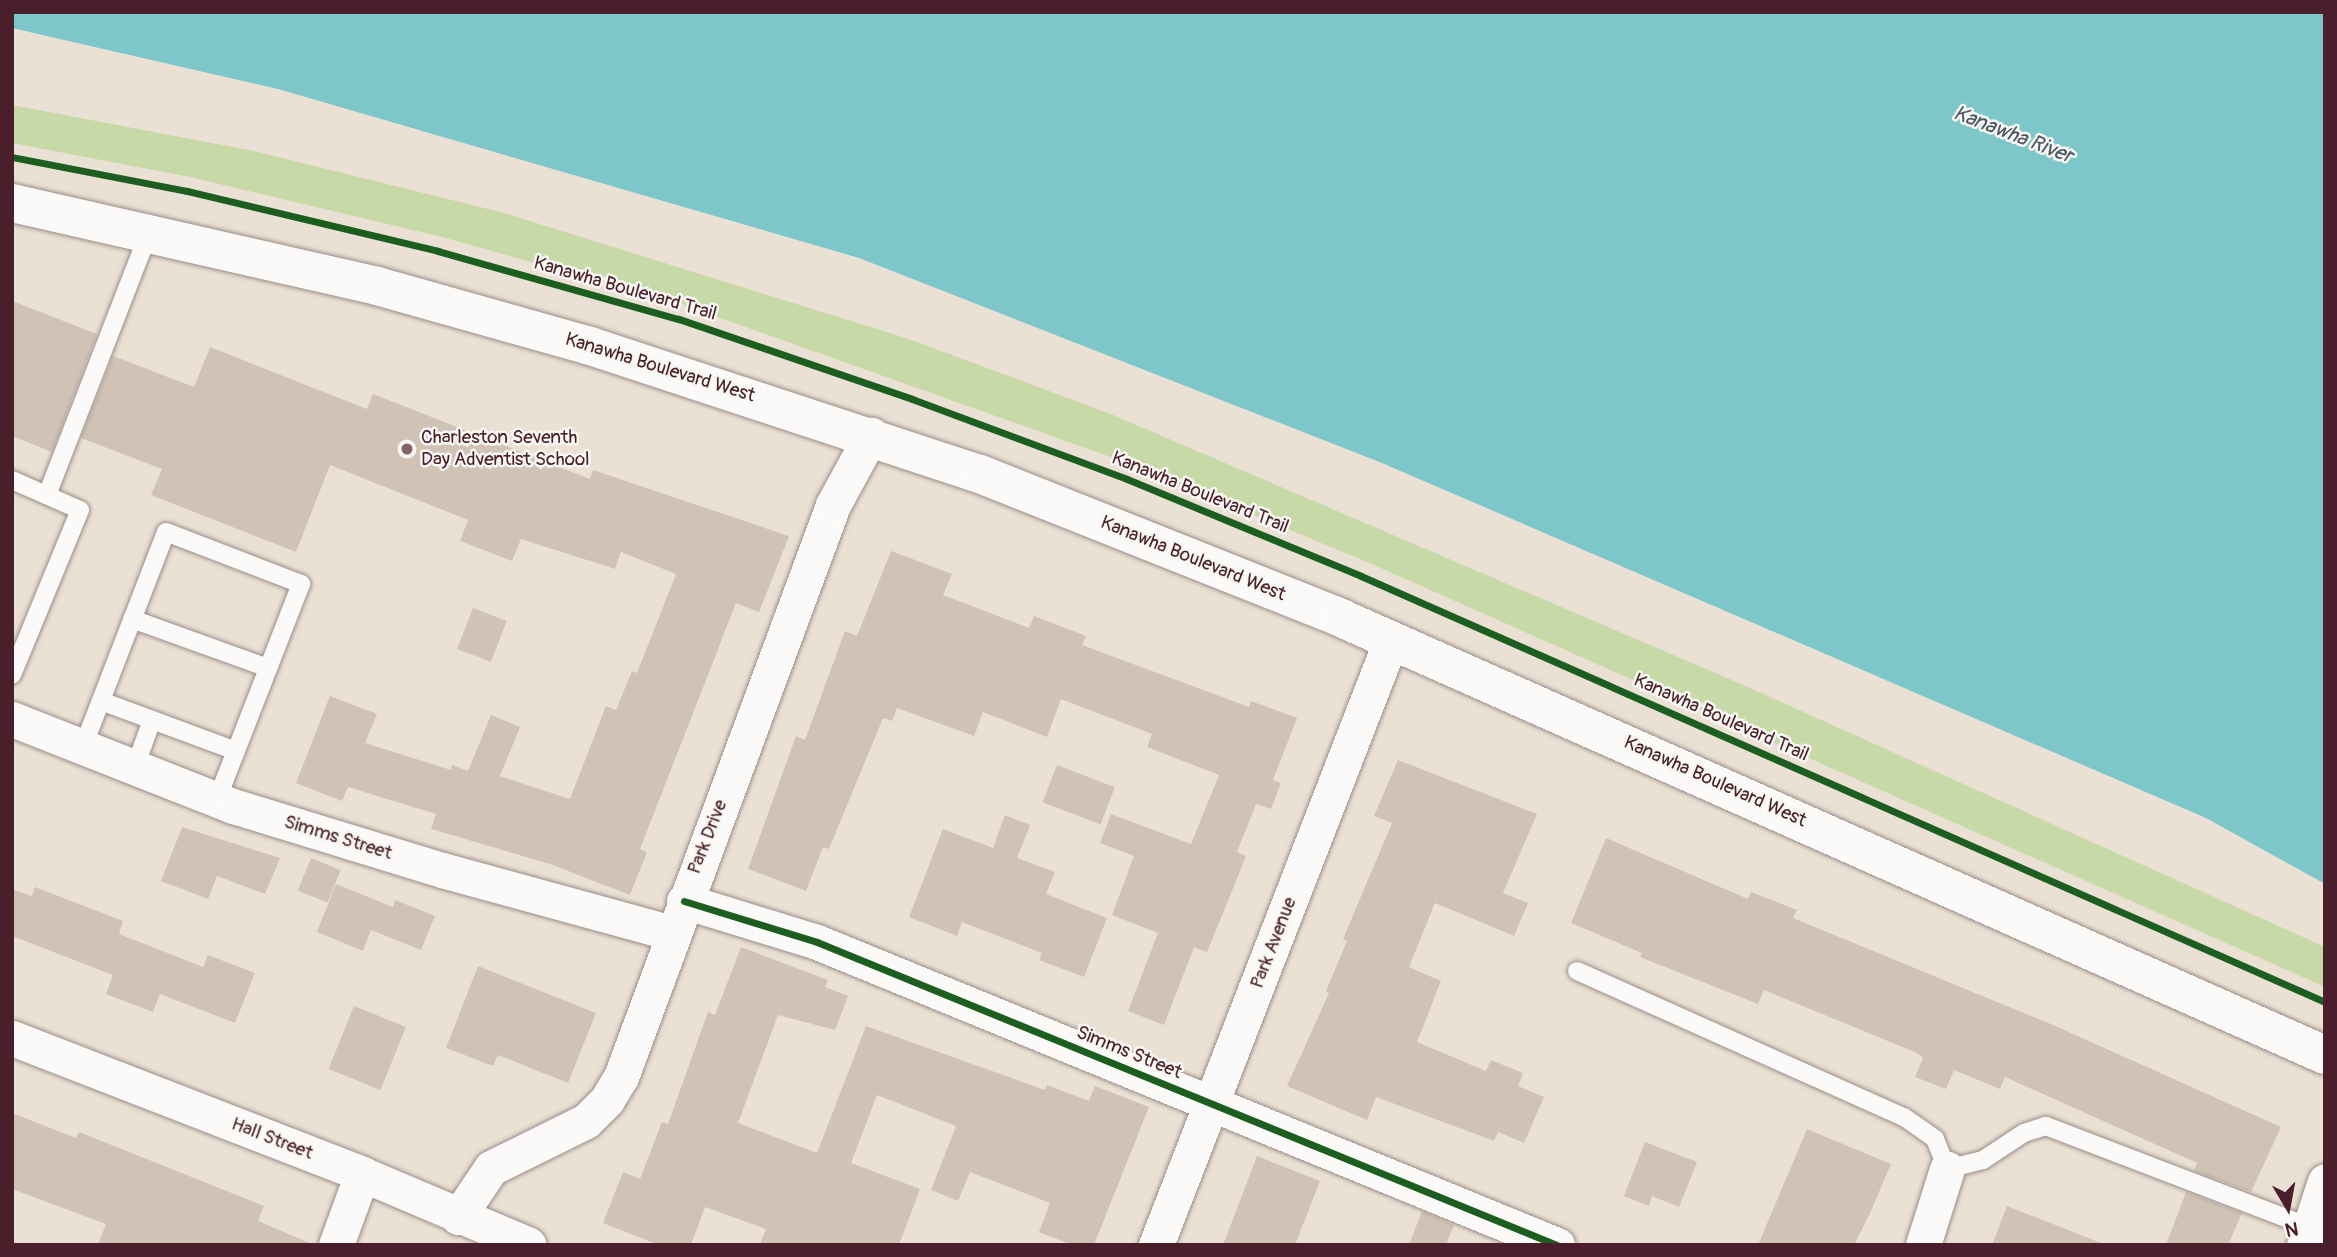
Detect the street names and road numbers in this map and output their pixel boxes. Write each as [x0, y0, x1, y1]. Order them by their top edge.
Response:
street label: Kanawha Boulevard Trail [531, 252, 719, 326]
street label: Kanawha Boulevard West [562, 328, 758, 408]
street label: Kanawha Boulevard Trail [1108, 447, 1292, 539]
street label: Kanawha Boulevard West [1097, 511, 1289, 607]
street label: Kanawha Boulevard Trail [1630, 669, 1812, 767]
street label: Kanawha Boulevard West [1620, 731, 1810, 833]
street label: Park Drive [683, 797, 733, 877]
street label: Simms Street [281, 811, 395, 865]
street label: Park Avenue [1246, 894, 1302, 992]
street label: Simms Street [1073, 1022, 1185, 1084]
street label: Hall Street [228, 1113, 316, 1165]

